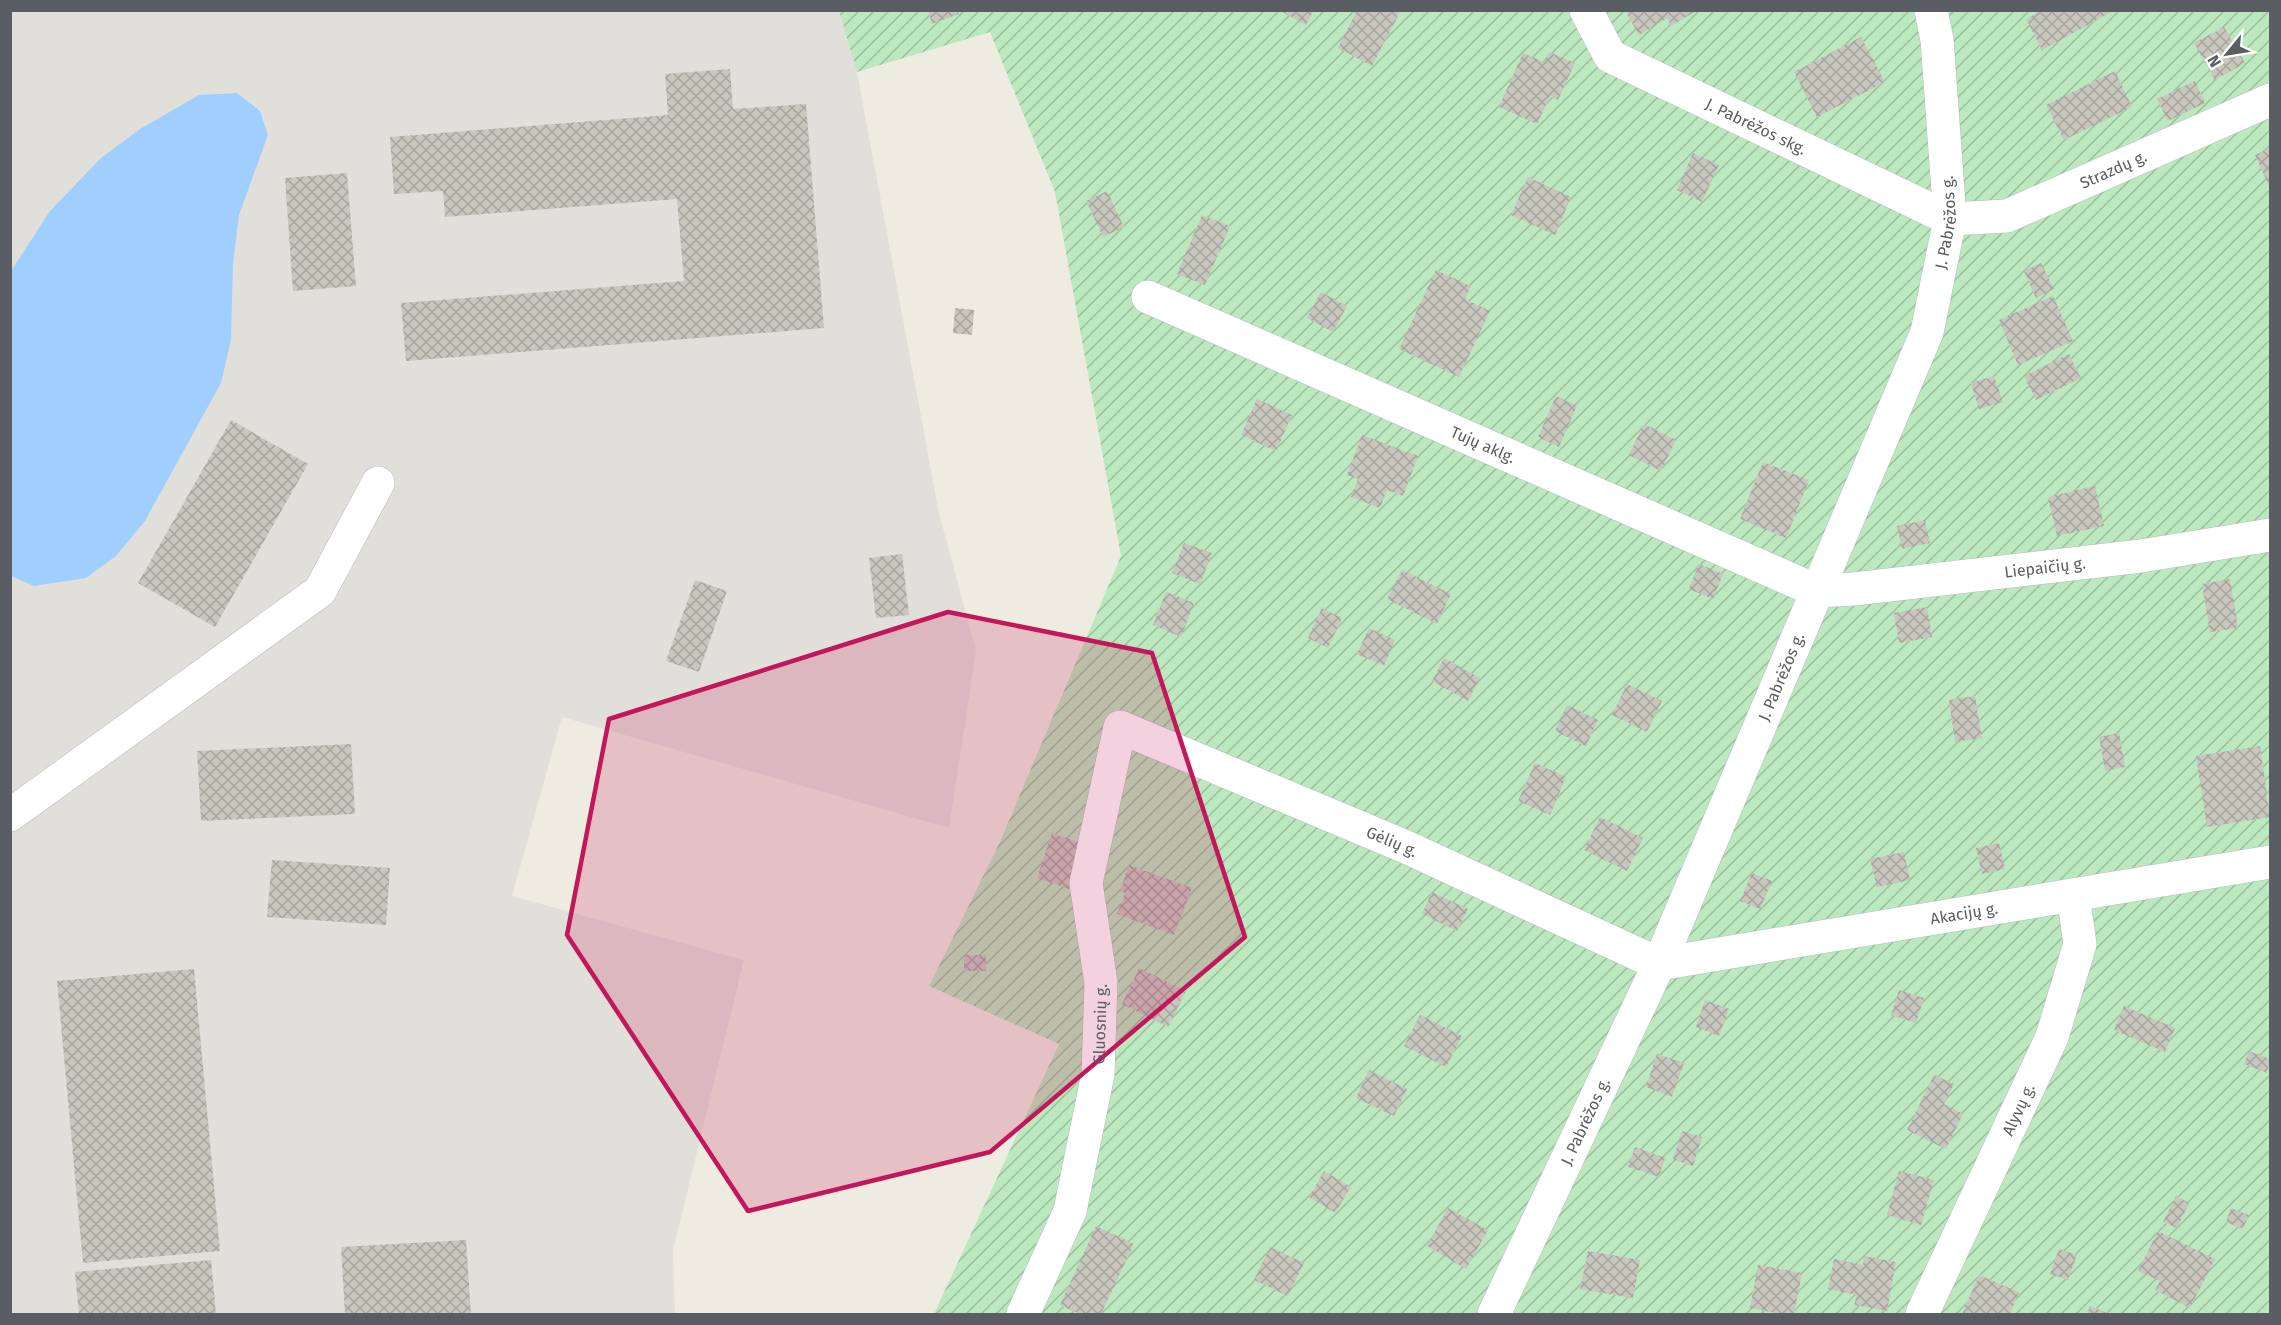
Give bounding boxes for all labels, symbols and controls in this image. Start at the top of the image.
north arrow [2197,24,2257,84]
text: N [2204,52,2225,71]
street label: J. Pabrėžos skg. [1703,94,1810,158]
street label: Strazdų g. [2077,146,2150,192]
street label: J. Pabrėžos g. [1931,175,1960,271]
street label: Tujų aklg. [1448,422,1519,467]
street label: Liepaičių g. [2003,553,2087,581]
street label: J. Pabrėžos g. [1754,630,1808,724]
street label: Gėlių g. [1364,822,1421,861]
street label: Akacijų g. [1929,898,1999,928]
street label: Gluosnių g. [1089,983,1110,1065]
street label: J. Pabrėžos g. [1556,1075,1614,1168]
street label: Alyvų g. [1998,1080,2038,1138]

